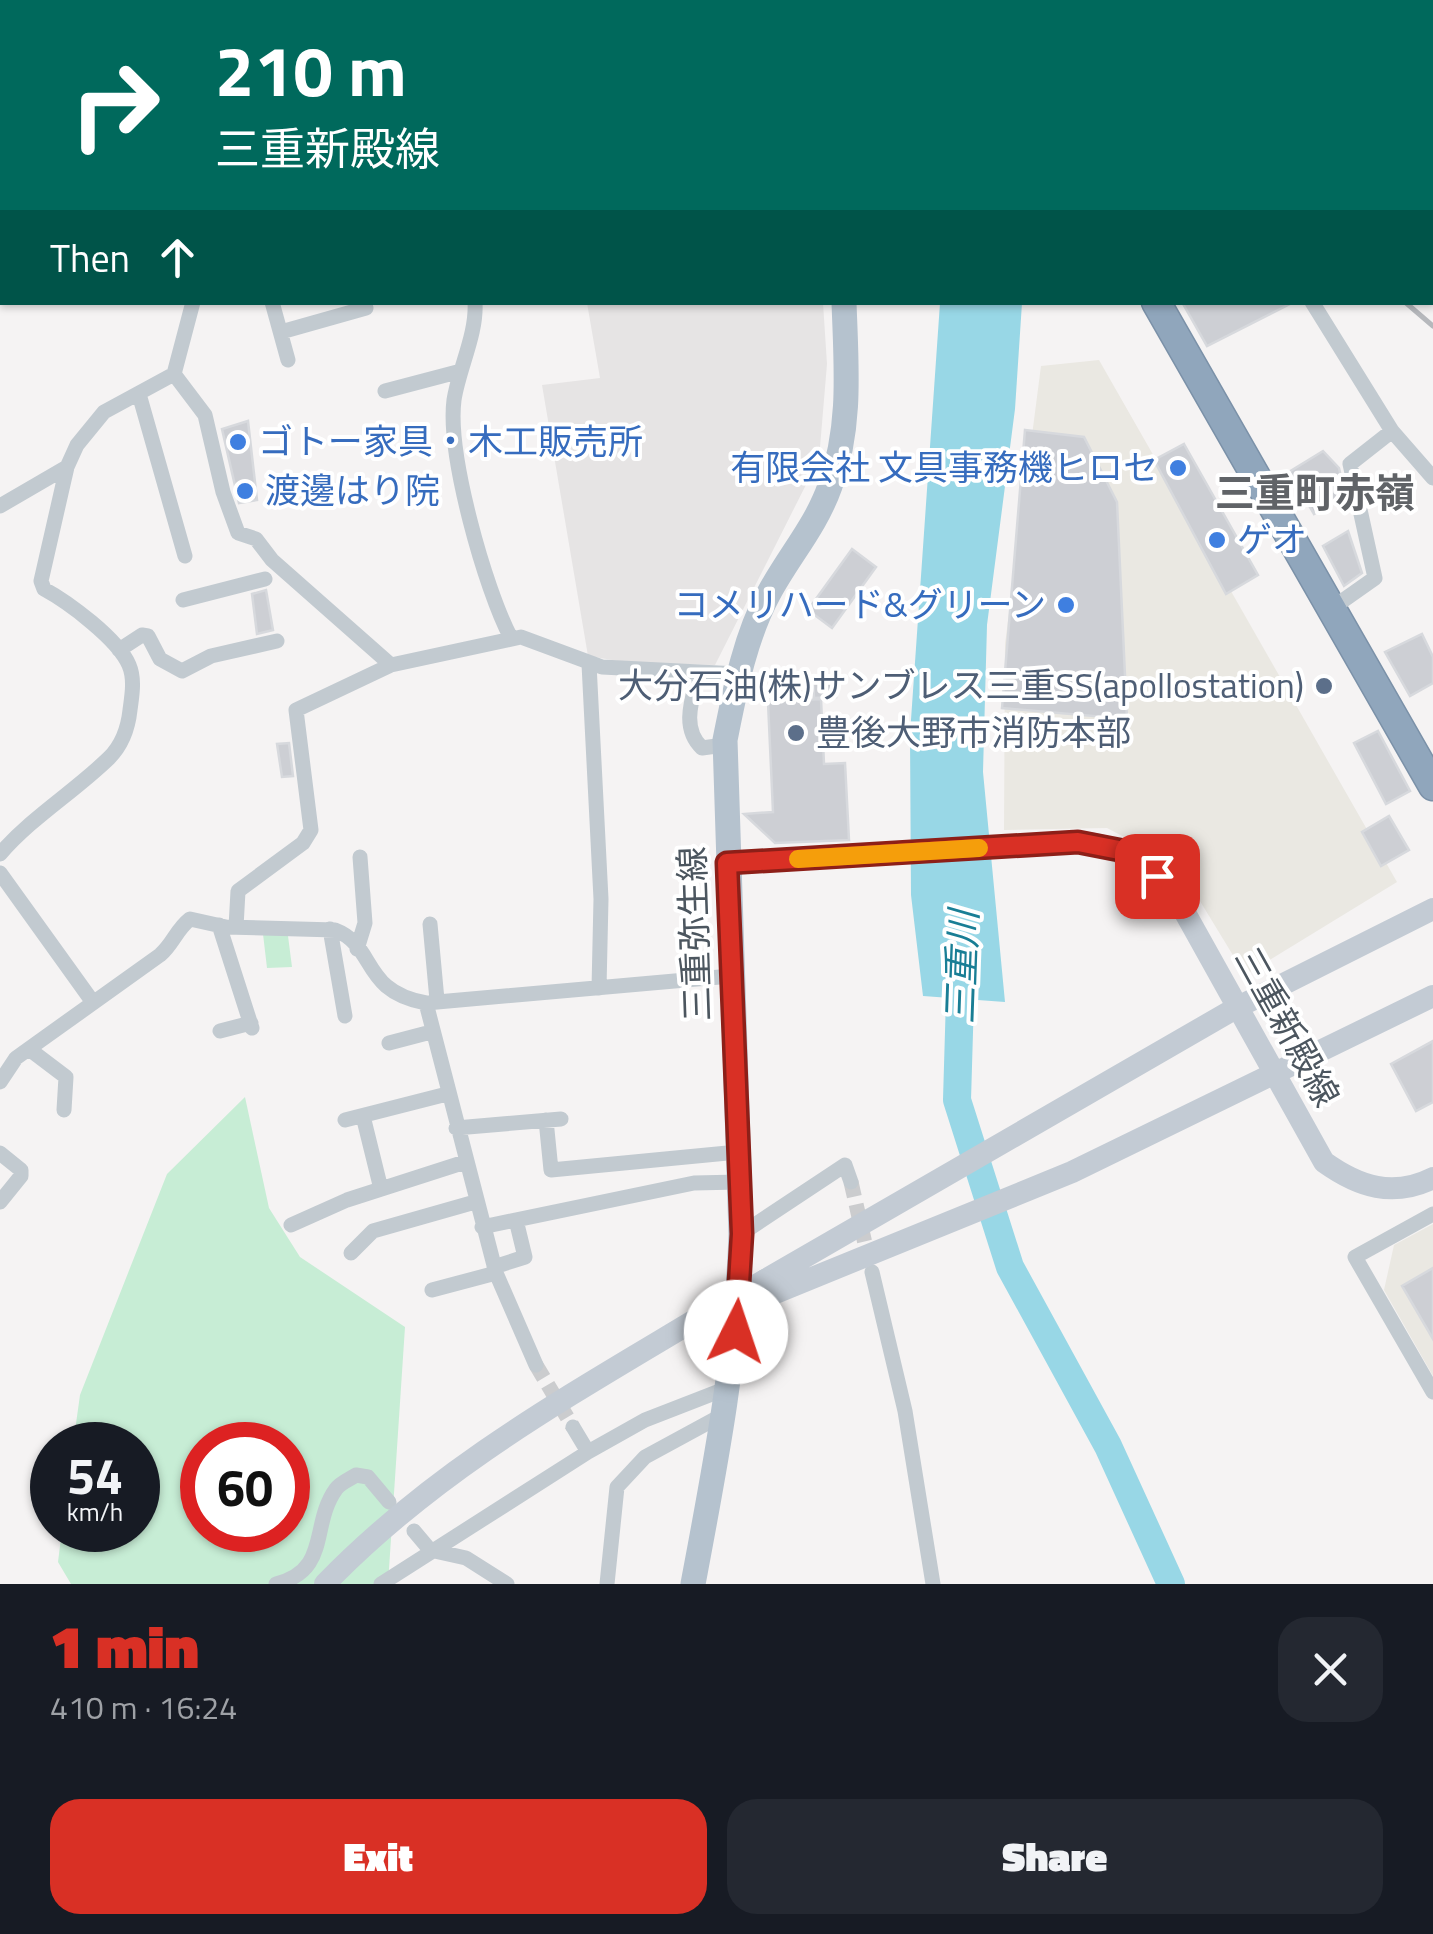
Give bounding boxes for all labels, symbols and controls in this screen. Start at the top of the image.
text: 210 m [215,17,407,123]
icon: right [50,40,180,170]
text: 三重新殿線 [215,114,440,182]
text: Then [50,229,130,287]
icon: ahead [150,230,205,285]
place label: ゴトー家具・木工販売所 [258,414,643,468]
marker: ゴトー家具・木工販売所 [227,431,249,453]
place label: 有限会社 文具事務機ヒロセ [730,440,1158,494]
marker: 有限会社 文具事務機ヒロセ [1167,457,1189,479]
district label: 三重町赤嶺 [1215,462,1415,523]
place label: 渡邊はり院 [265,463,440,517]
marker: 渡邊はり院 [234,480,256,502]
place label: ゲオ [1237,512,1307,566]
marker: ゲオ [1206,529,1228,551]
place label: コメリハード&グリーン [674,577,1046,631]
marker: コメリハード&グリーン [1055,594,1077,616]
place label: 大分石油(株)サンブレス三重SS(apollostation) [618,658,1304,712]
marker: 大分石油(株)サンブレス三重SS(apollostation) [1313,675,1335,697]
place label: 豊後大野市消防本部 [816,705,1131,759]
marker: 豊後大野市消防本部 [785,722,807,744]
pin [1115,834,1200,919]
street label: 三重弥生線 [664,846,724,1022]
icon: arrive [1130,849,1185,904]
water label: 三重川 [930,905,992,1025]
street label: 三重新殿線 [1222,937,1354,1116]
position arrow [684,1280,788,1384]
speed limit sign: 60 [180,1422,310,1552]
text: 54 [67,1437,123,1513]
text: km/h [67,1493,123,1531]
text: 1 min [50,1600,199,1691]
button: close [1278,1617,1383,1722]
text: 410 m · 16:24 [50,1683,237,1731]
button: Exit [50,1799,707,1914]
button: Share [727,1799,1383,1914]

